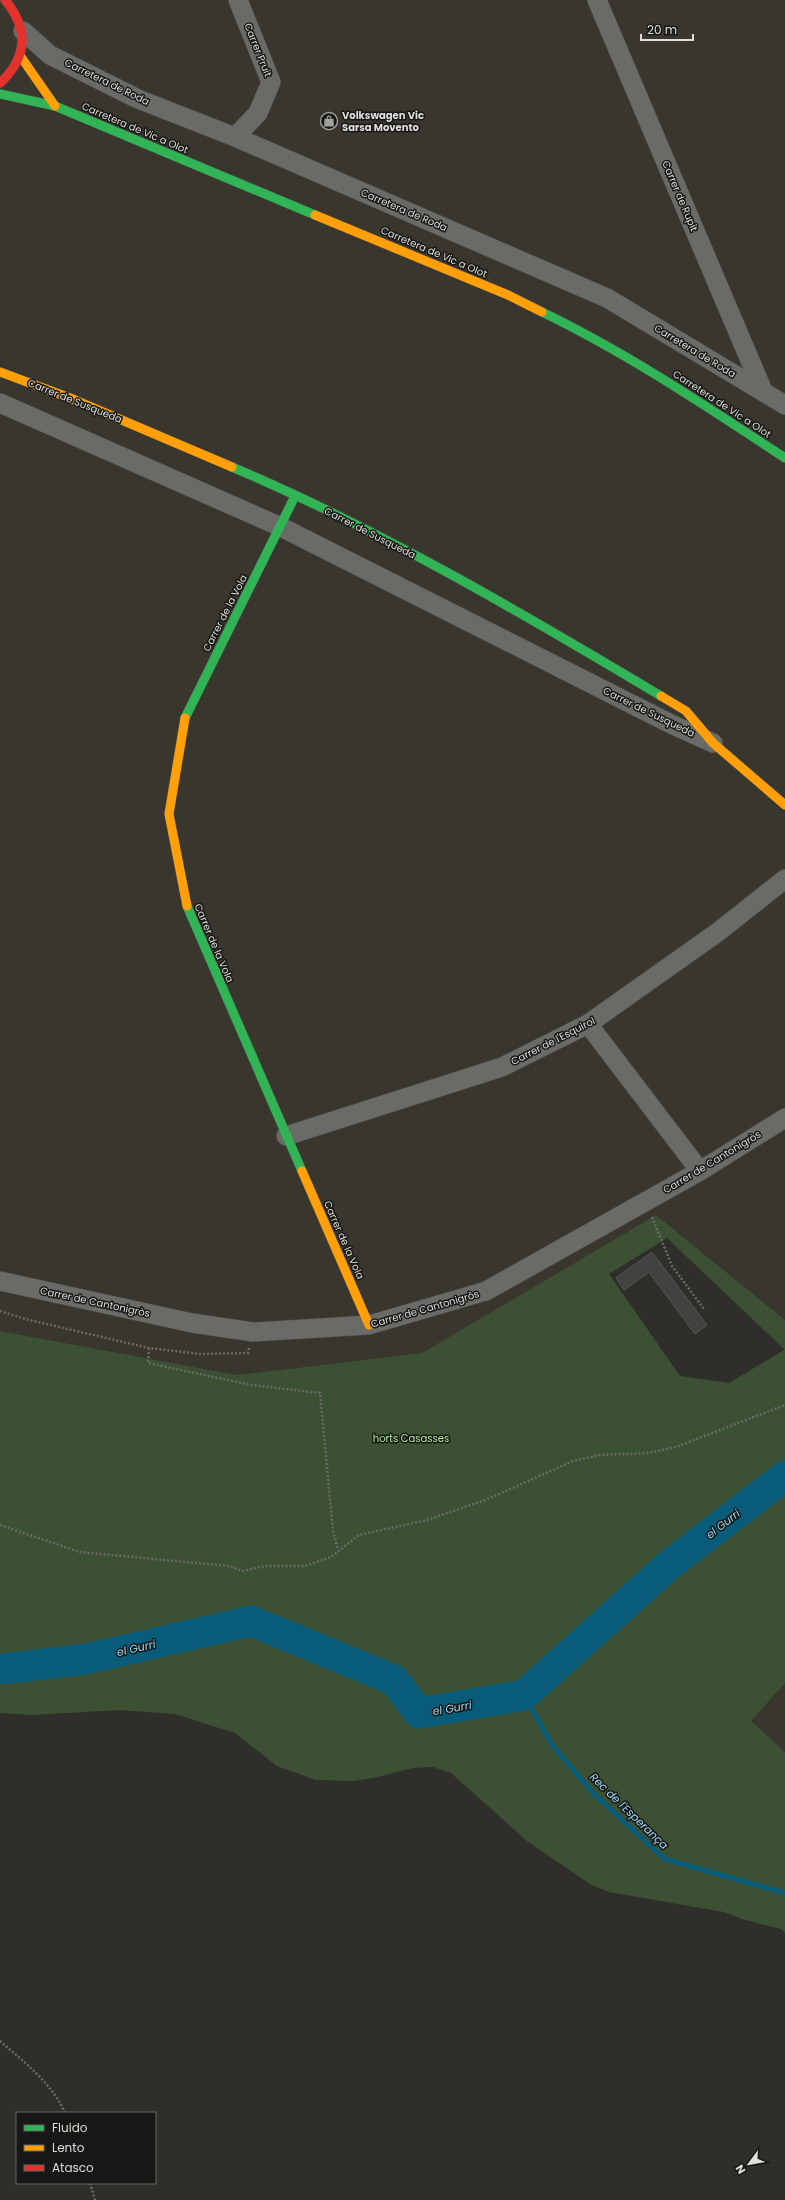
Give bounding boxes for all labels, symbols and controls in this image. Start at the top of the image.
scale bar [641,16,693,42]
street label: Carrer Pruit [240,21,276,79]
text: 20 m [647,21,677,38]
street label: Carretera de Roda [62,55,152,109]
street label: Carretera de Vic a Olot [79,99,191,157]
place label: Volkswagen Vic Sarsa Movento [342,108,424,135]
shop icon: Volkswagen Vic Sarsa Movento [319,111,339,131]
street label: Carrer de Rupit [658,158,702,234]
street label: Carretera de Roda [358,185,450,235]
street label: Carretera de Vic a Olot [378,223,490,281]
street label: Carretera de Roda [651,321,739,381]
street label: Carretera de Vic a Olot [670,367,774,442]
street label: Carrer de Susqueda [26,375,124,427]
street label: Carrer de Susqueda [322,503,418,563]
street label: Carrer de la Vola [199,572,251,654]
street label: Carrer de Susqueda [601,683,697,741]
street label: Carrer de la Vola [191,901,237,985]
street label: Carrer de l'Esquirol [508,1013,598,1069]
street label: Carrer de Cantonigròs [660,1127,764,1197]
street label: Carrer de la Vola [320,1198,368,1282]
street label: Carrer de Cantonigròs [39,1283,151,1321]
street label: Carrer de Cantonigròs [369,1286,481,1332]
park label: horts Casasses [373,1431,449,1446]
water label: el Gurri [703,1505,744,1542]
water label: el Gurri [115,1636,157,1660]
water label: el Gurri [431,1697,473,1719]
water label: Rec de l'Esperança [586,1769,672,1853]
legend [16,2112,156,2184]
text: Fluido [52,2119,88,2136]
text: Lento [52,2139,85,2156]
north arrow [729,2144,769,2184]
text: Atasco [52,2159,94,2176]
text: N [732,2162,749,2177]

